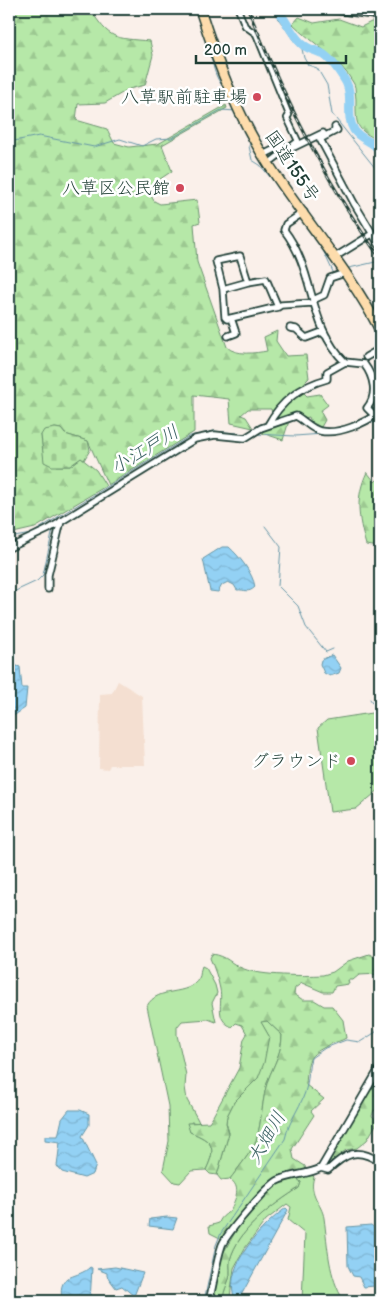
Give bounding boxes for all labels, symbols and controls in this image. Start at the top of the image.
scale bar [196,32,346,64]
text: 200 m [204,41,247,60]
place label: 八草駅前駐車場 [121,87,247,108]
marker: 八草駅前駐車場 [251,91,263,103]
street label: 国道155号 [260,126,324,206]
place label: 八草区公民館 [62,178,170,199]
marker: 八草区公民館 [174,182,186,194]
water label: 小江戸川 [106,421,184,479]
place label: グラウンド [251,751,341,772]
marker: グラウンド [345,755,357,767]
water label: 大畑川 [243,1108,291,1168]

